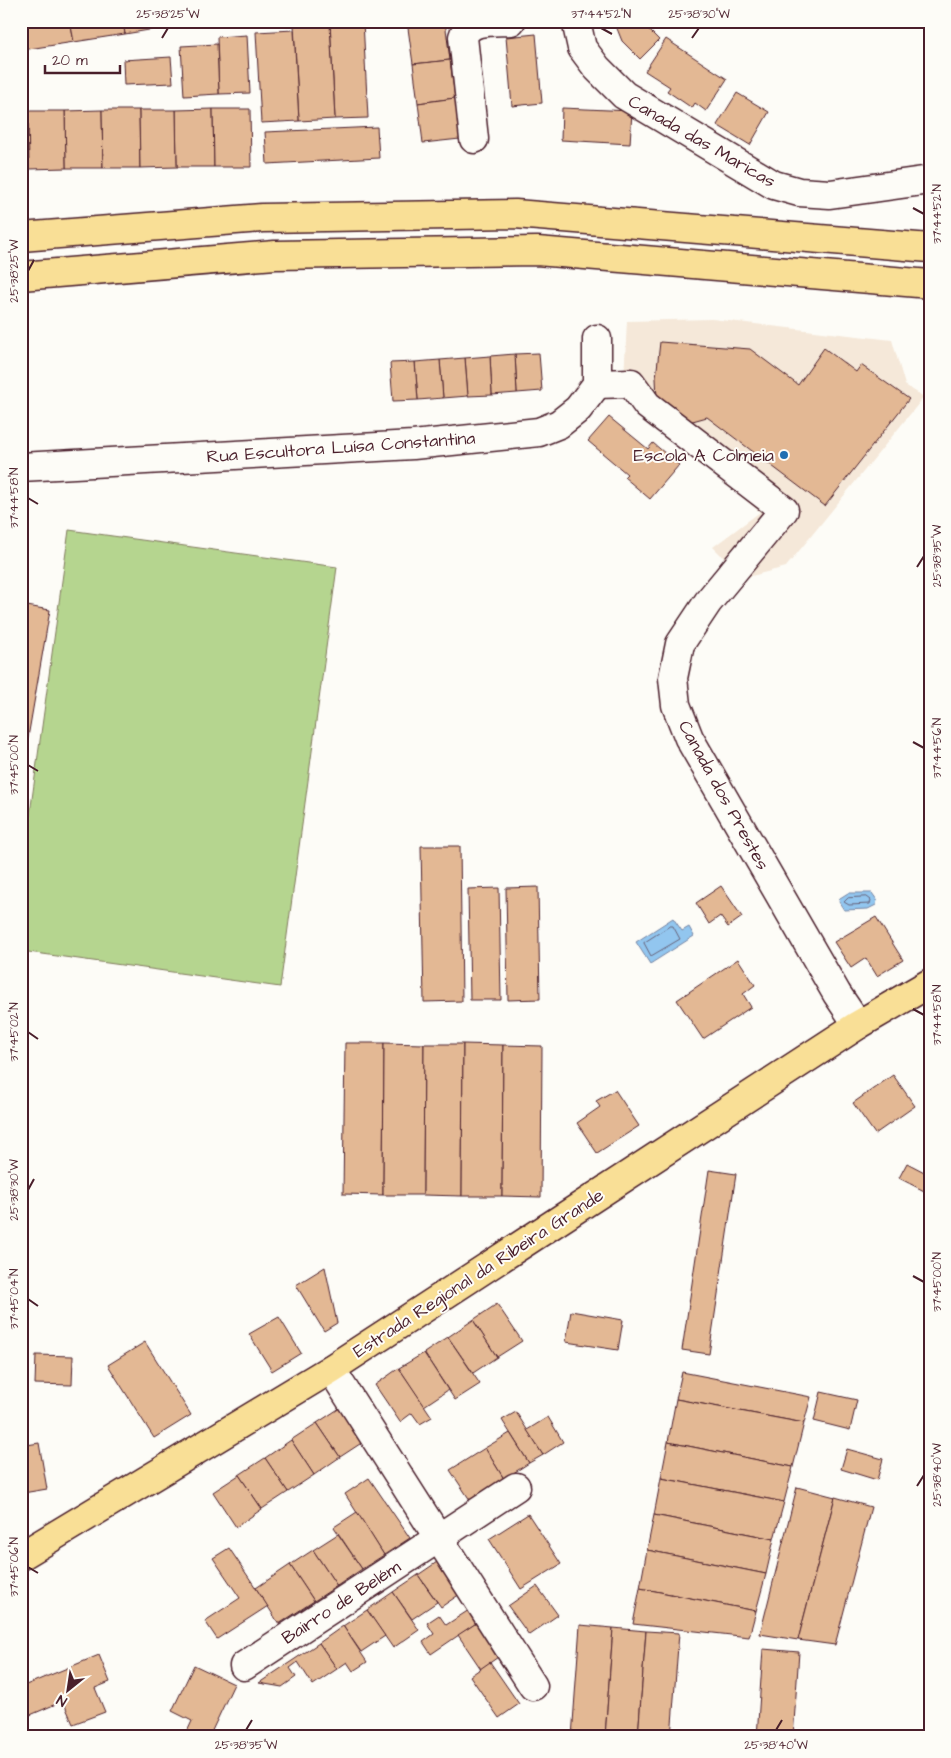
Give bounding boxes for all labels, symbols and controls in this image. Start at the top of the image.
text: 25°38'25"W [136,6,200,23]
text: 37°44'52"N [571,6,632,23]
text: 25°38'30"W [668,6,731,23]
scale bar [45,42,120,74]
text: 20 m [52,50,88,71]
street label: Canada das Maricas [623,89,780,194]
text: 37°44'52"N [929,183,946,244]
text: 25°38'25"W [6,239,23,303]
street label: Rua Escultora Luísa Constantina [206,426,476,469]
place label: Escola A Colmeia [634,443,774,468]
marker: Escola A Colmeia [778,449,790,461]
text: 37°44'58"N [6,467,23,529]
text: 25°38'35"W [929,524,946,587]
street label: Canada dos Prestes [672,716,775,875]
text: 37°44'56"N [929,717,946,778]
text: 37°45'00"N [6,734,23,795]
text: 37°44'58"N [929,984,946,1046]
text: 37°45'02"N [6,1002,23,1062]
text: 25°38'30"W [6,1158,23,1221]
street label: Estrada Regional da Ribeira Grande [348,1183,609,1365]
text: 37°45'00"N [929,1251,946,1312]
text: 37°45'04"N [6,1268,23,1329]
text: 25°38'40"W [929,1442,946,1507]
text: 37°45'06"N [6,1536,23,1597]
street label: Bairro de Belém [277,1555,406,1650]
north arrow [42,1666,92,1716]
text: N [53,1689,71,1711]
text: 25°38'35"W [215,1737,278,1754]
text: 25°38'40"W [744,1737,809,1754]

